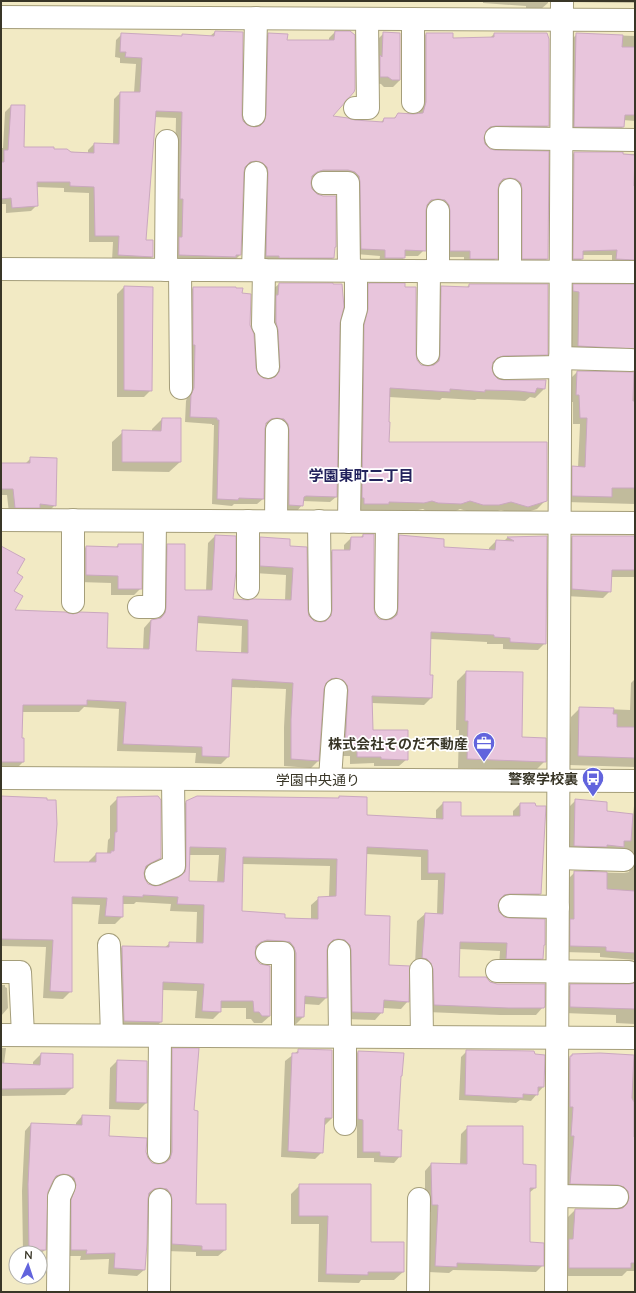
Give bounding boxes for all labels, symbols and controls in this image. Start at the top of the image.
district label: 学園東町二丁目 [308,466,414,484]
office icon: 株式会社そのだ不動産 [471,730,497,763]
place label: 株式会社そのだ不動産 [328,735,468,752]
bus stop icon: 警察学校裏 [580,765,606,798]
place label: 警察学校裏 [508,770,578,787]
street label: 学園中央通り [276,771,360,788]
north arrow [8,1245,48,1285]
text: N [24,1248,33,1261]

